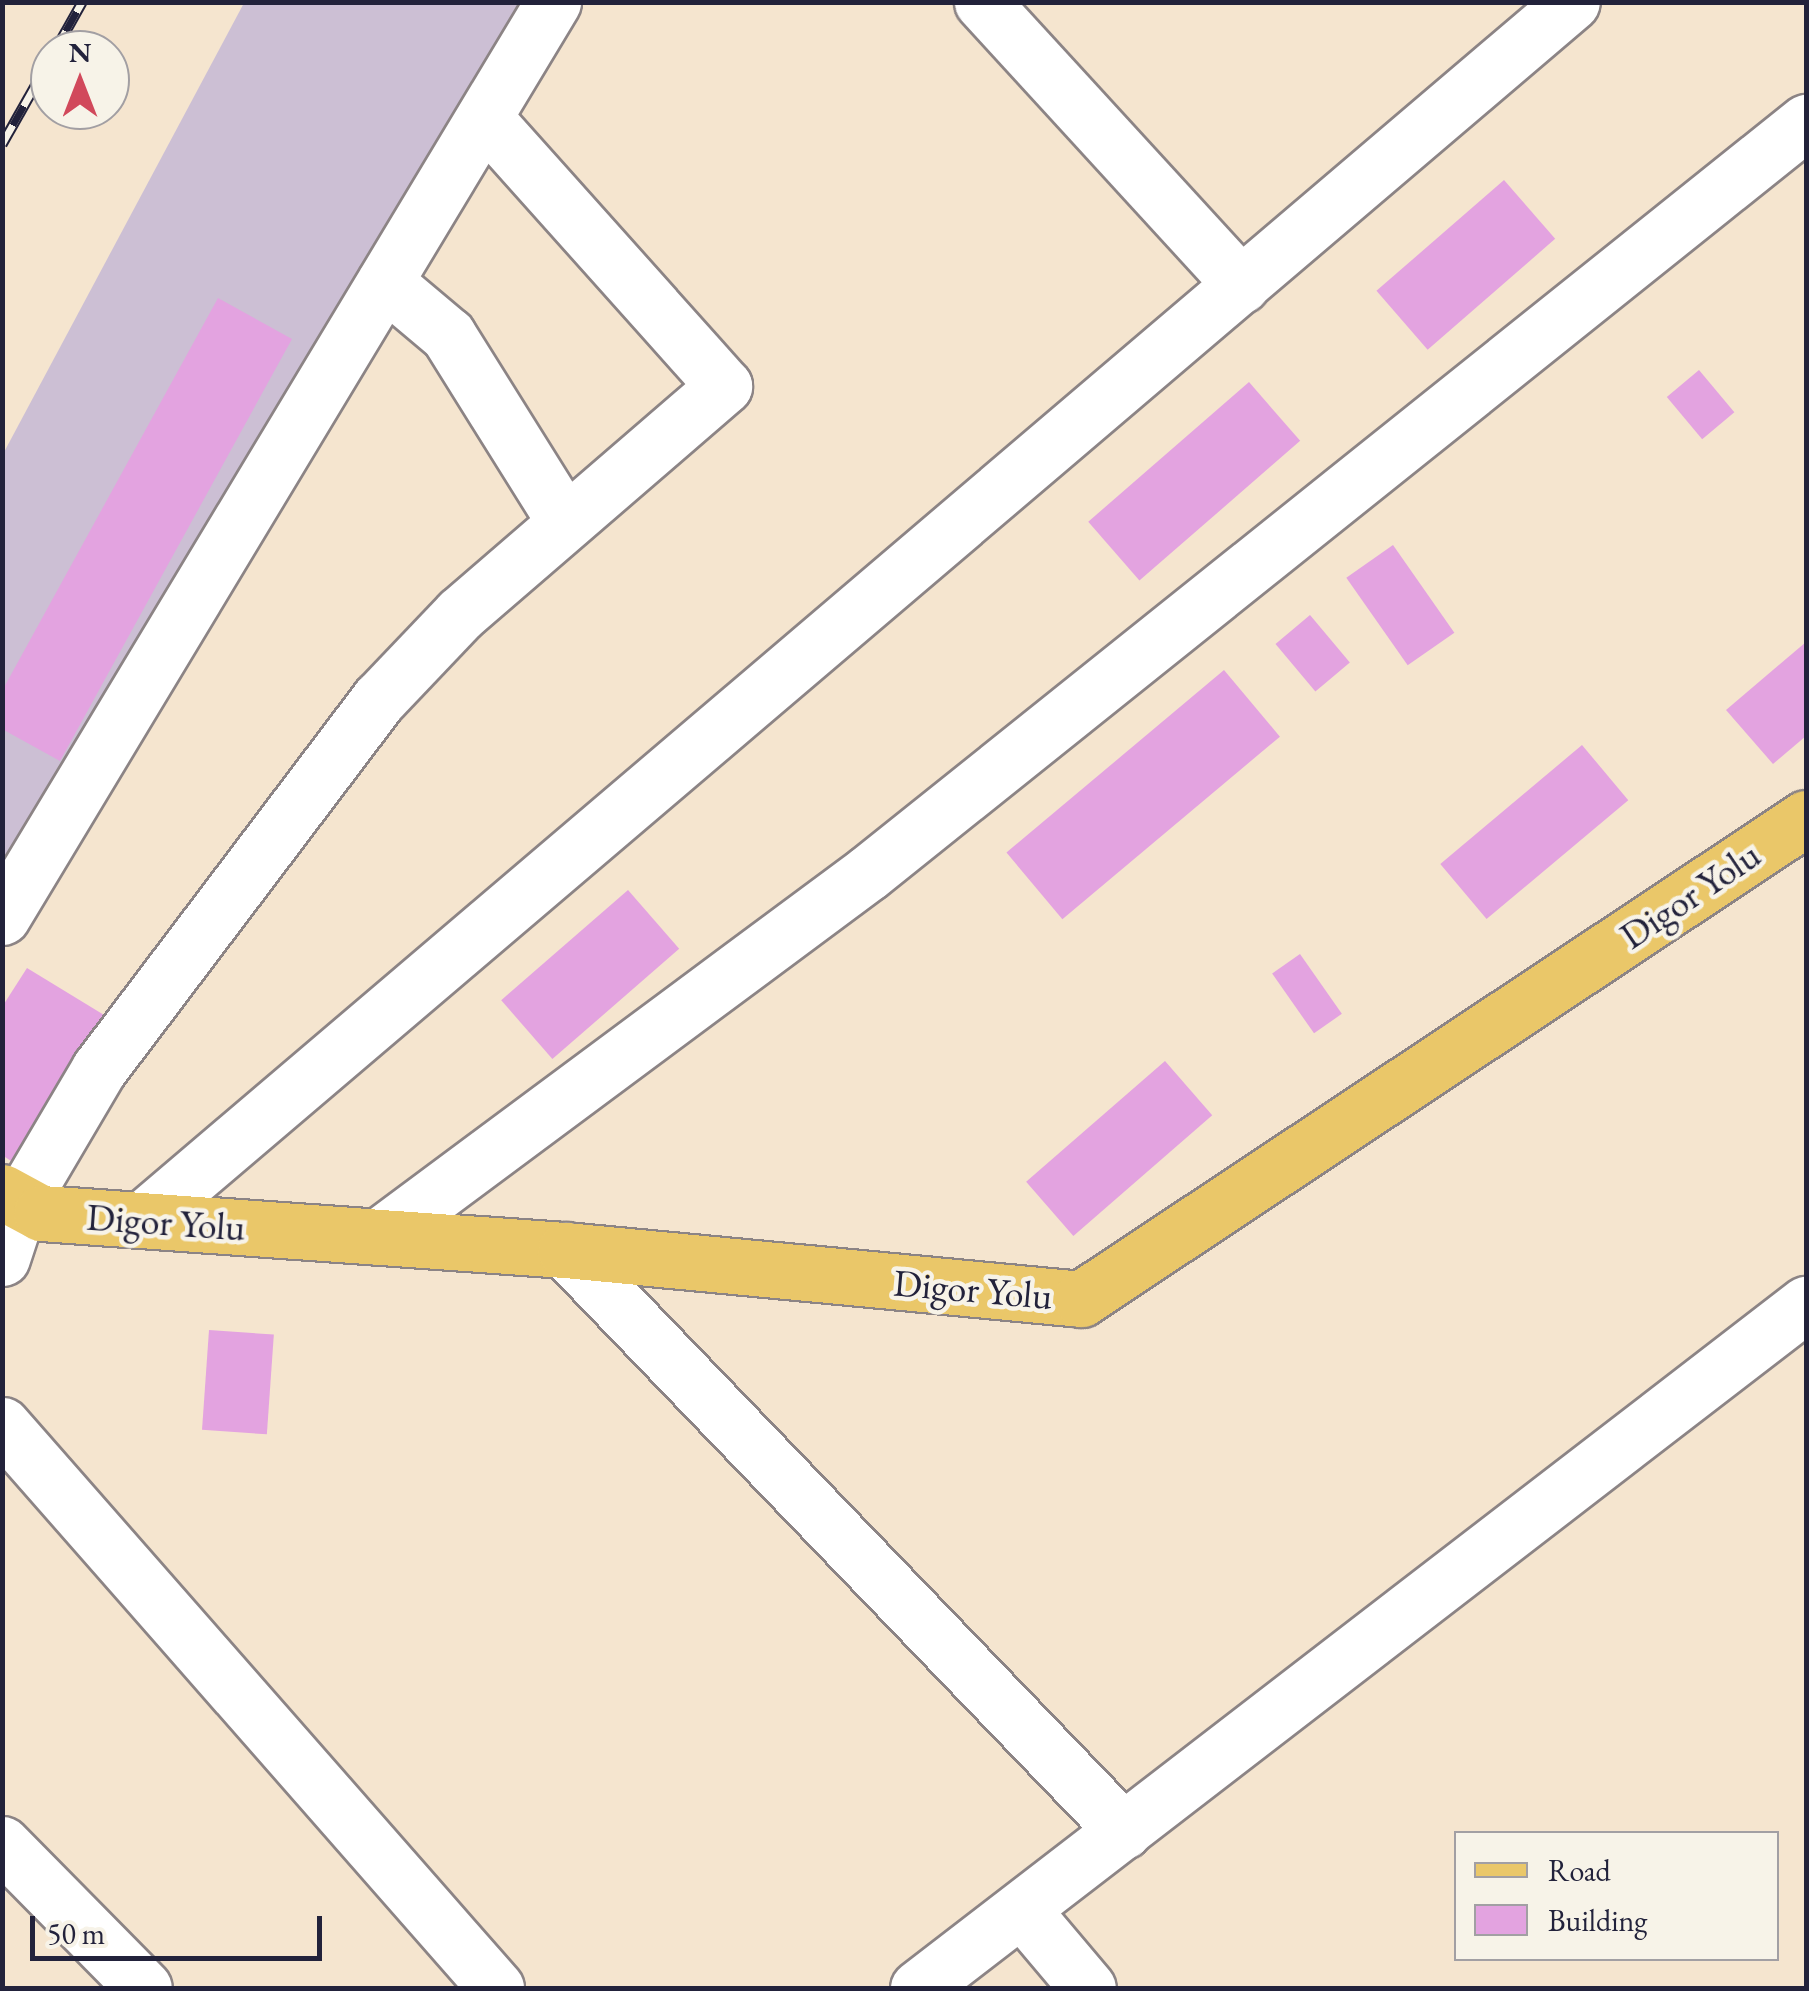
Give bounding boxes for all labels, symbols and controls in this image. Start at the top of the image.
north arrow [30,30,130,130]
text: N [69,34,91,70]
street label: Digor Yolu [1611,832,1769,958]
street label: Digor Yolu [85,1194,247,1250]
street label: Digor Yolu [892,1259,1054,1319]
legend [1454,1831,1779,1961]
text: Road [1548,1851,1611,1890]
scale bar [35,1896,328,1958]
text: Building [1548,1901,1647,1940]
text: 50 m [47,1914,105,1953]

